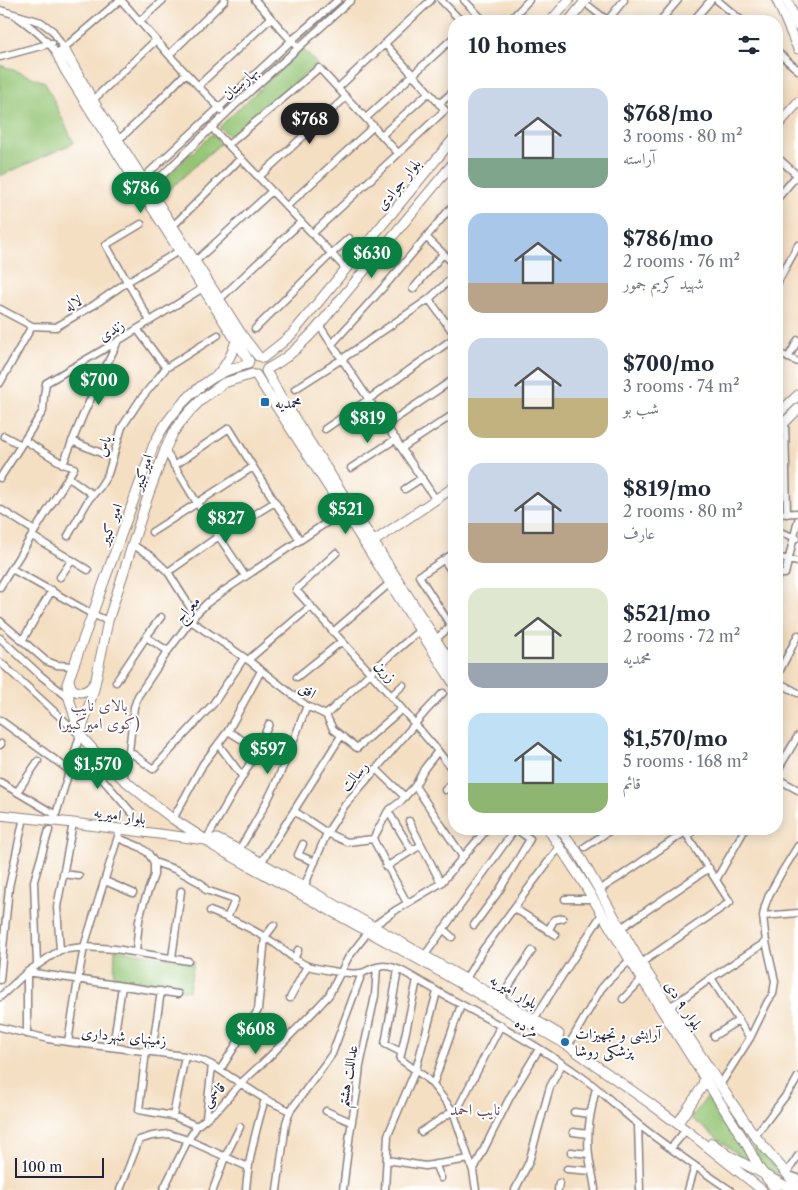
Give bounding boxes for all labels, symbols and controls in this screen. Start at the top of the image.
icon: filters [735,31,763,59]
text: 10 homes [468,33,567,58]
street label: بهارستان [218,62,262,105]
text: $768/mo [623,101,713,126]
pin: $768 [280,102,340,145]
icon: home [508,108,568,168]
text: $768 [292,109,328,129]
text: 3 rooms · 80 m² [623,126,742,146]
text: آراسته [623,148,655,168]
street label: بلوار جوادی [371,154,425,214]
pin: $786 [111,172,171,214]
text: $786 [123,178,159,198]
text: $786/mo [623,226,713,251]
icon: home [508,233,568,293]
pin: $630 [342,236,402,279]
text: $630 [353,243,391,263]
text: 2 rooms · 76 m² [623,251,740,271]
text: شهید کریم جمور [623,273,704,293]
street label: لاله [60,290,86,316]
street label: زندی [94,315,128,345]
text: $700/mo [623,351,714,376]
icon: home [508,358,568,418]
pin: $700 [69,364,129,406]
text: $700 [80,370,118,390]
text: 3 rooms · 74 m² [623,376,739,396]
place label: محمدیه [275,393,302,412]
marker: محمدیه [259,396,271,408]
text: شب بو [623,398,659,418]
pin: $819 [338,402,398,444]
text: $819 [350,408,386,428]
street label: یاس [91,432,116,459]
street label: امیرکبیر [126,451,157,494]
text: $819/mo [623,476,711,501]
icon: home [508,483,568,543]
pin: $521 [316,492,376,535]
text: $521 [329,499,363,519]
street label: امیر کبیر [93,500,127,549]
text: 2 rooms · 80 m² [623,501,743,521]
pin: $827 [196,502,256,544]
text: $827 [208,508,244,528]
text: عارف [623,523,655,543]
street label: معراج [170,592,207,629]
text: $521/mo [623,601,710,626]
icon: home [508,608,568,668]
text: 2 rooms · 72 m² [623,626,740,646]
text: محمدیه [623,648,651,668]
street label: زرین [371,656,401,686]
street label: افق [296,677,320,703]
district label: بالای نایب (کوی امیرکبیر) [58,695,140,734]
text: $1,570/mo [623,726,728,751]
pin: $597 [238,732,298,775]
icon: home [508,733,568,793]
text: $597 [250,739,286,759]
pin: $1,570 [57,748,139,790]
text: 5 rooms · 168 m² [623,751,748,771]
text: $1,570 [74,754,122,774]
street label: رسالت [336,757,372,795]
text: قائم [623,773,641,793]
street label: بلوار امیریه [93,802,147,828]
street label: بلوار امیریه [487,969,541,1013]
street label: بلوار ۹ دی [661,976,707,1034]
pin: $608 [226,1012,286,1055]
street label: مژده [511,1013,542,1043]
text: $608 [237,1019,275,1039]
street label: زمینهای شهرداری [80,1022,168,1051]
place label: آرایشی و تجهیزات پزشکی روشا [575,1024,663,1062]
marker: آرایشی و تجهیزات پزشکی روشا [559,1036,571,1048]
street label: عداللت هشتم [332,1043,368,1110]
street label: قاسمی [197,1078,231,1112]
district label: نایب احمد [450,1099,500,1120]
scale bar [15,1155,104,1178]
text: 100 m [22,1158,62,1176]

